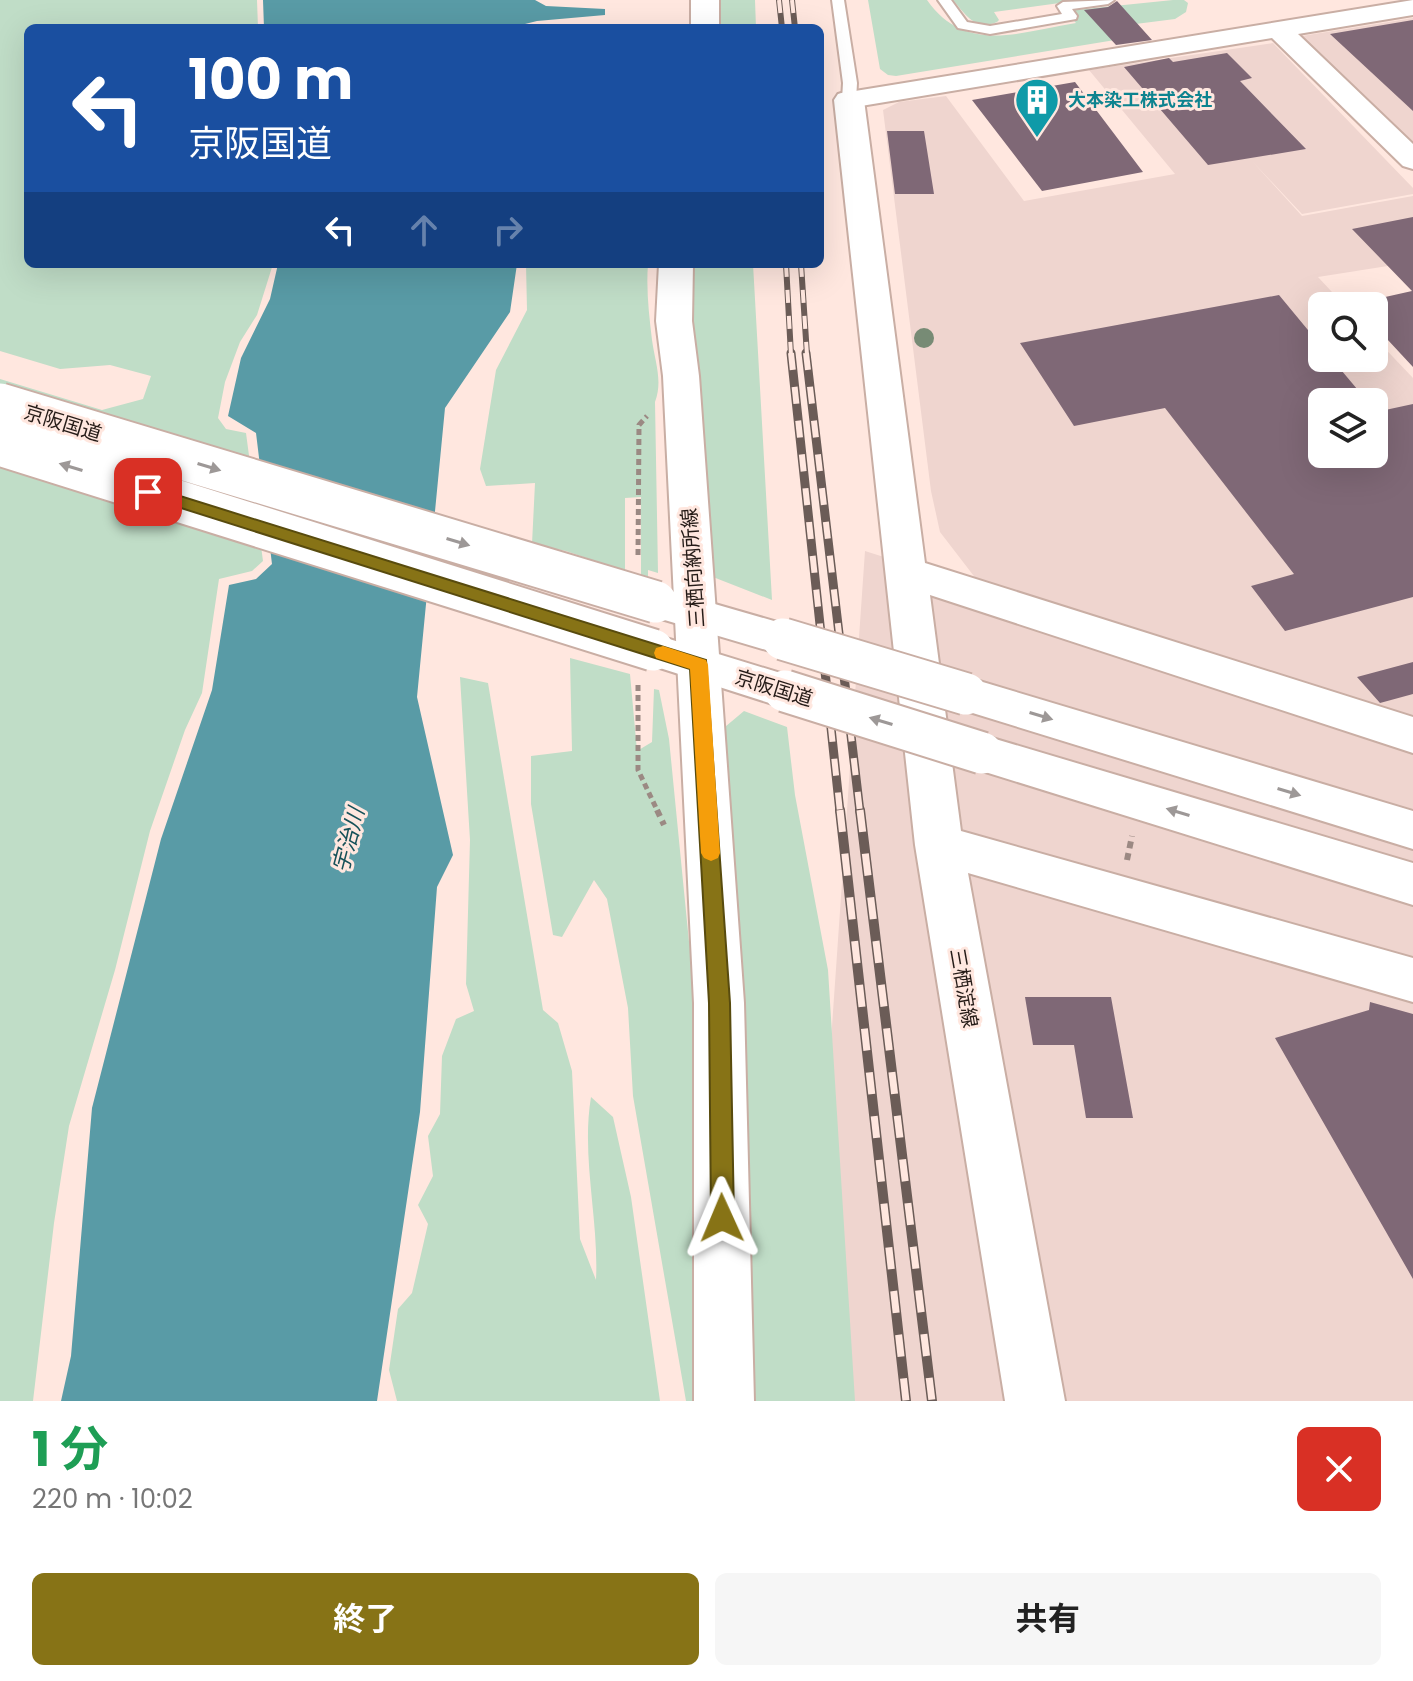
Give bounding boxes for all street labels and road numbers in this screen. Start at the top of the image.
street label: 京阪国道 [21,398,105,448]
street label: 三栖向納所線 [675,507,711,629]
street label: 京阪国道 [732,663,816,713]
street label: 三栖淀線 [943,946,985,1030]

